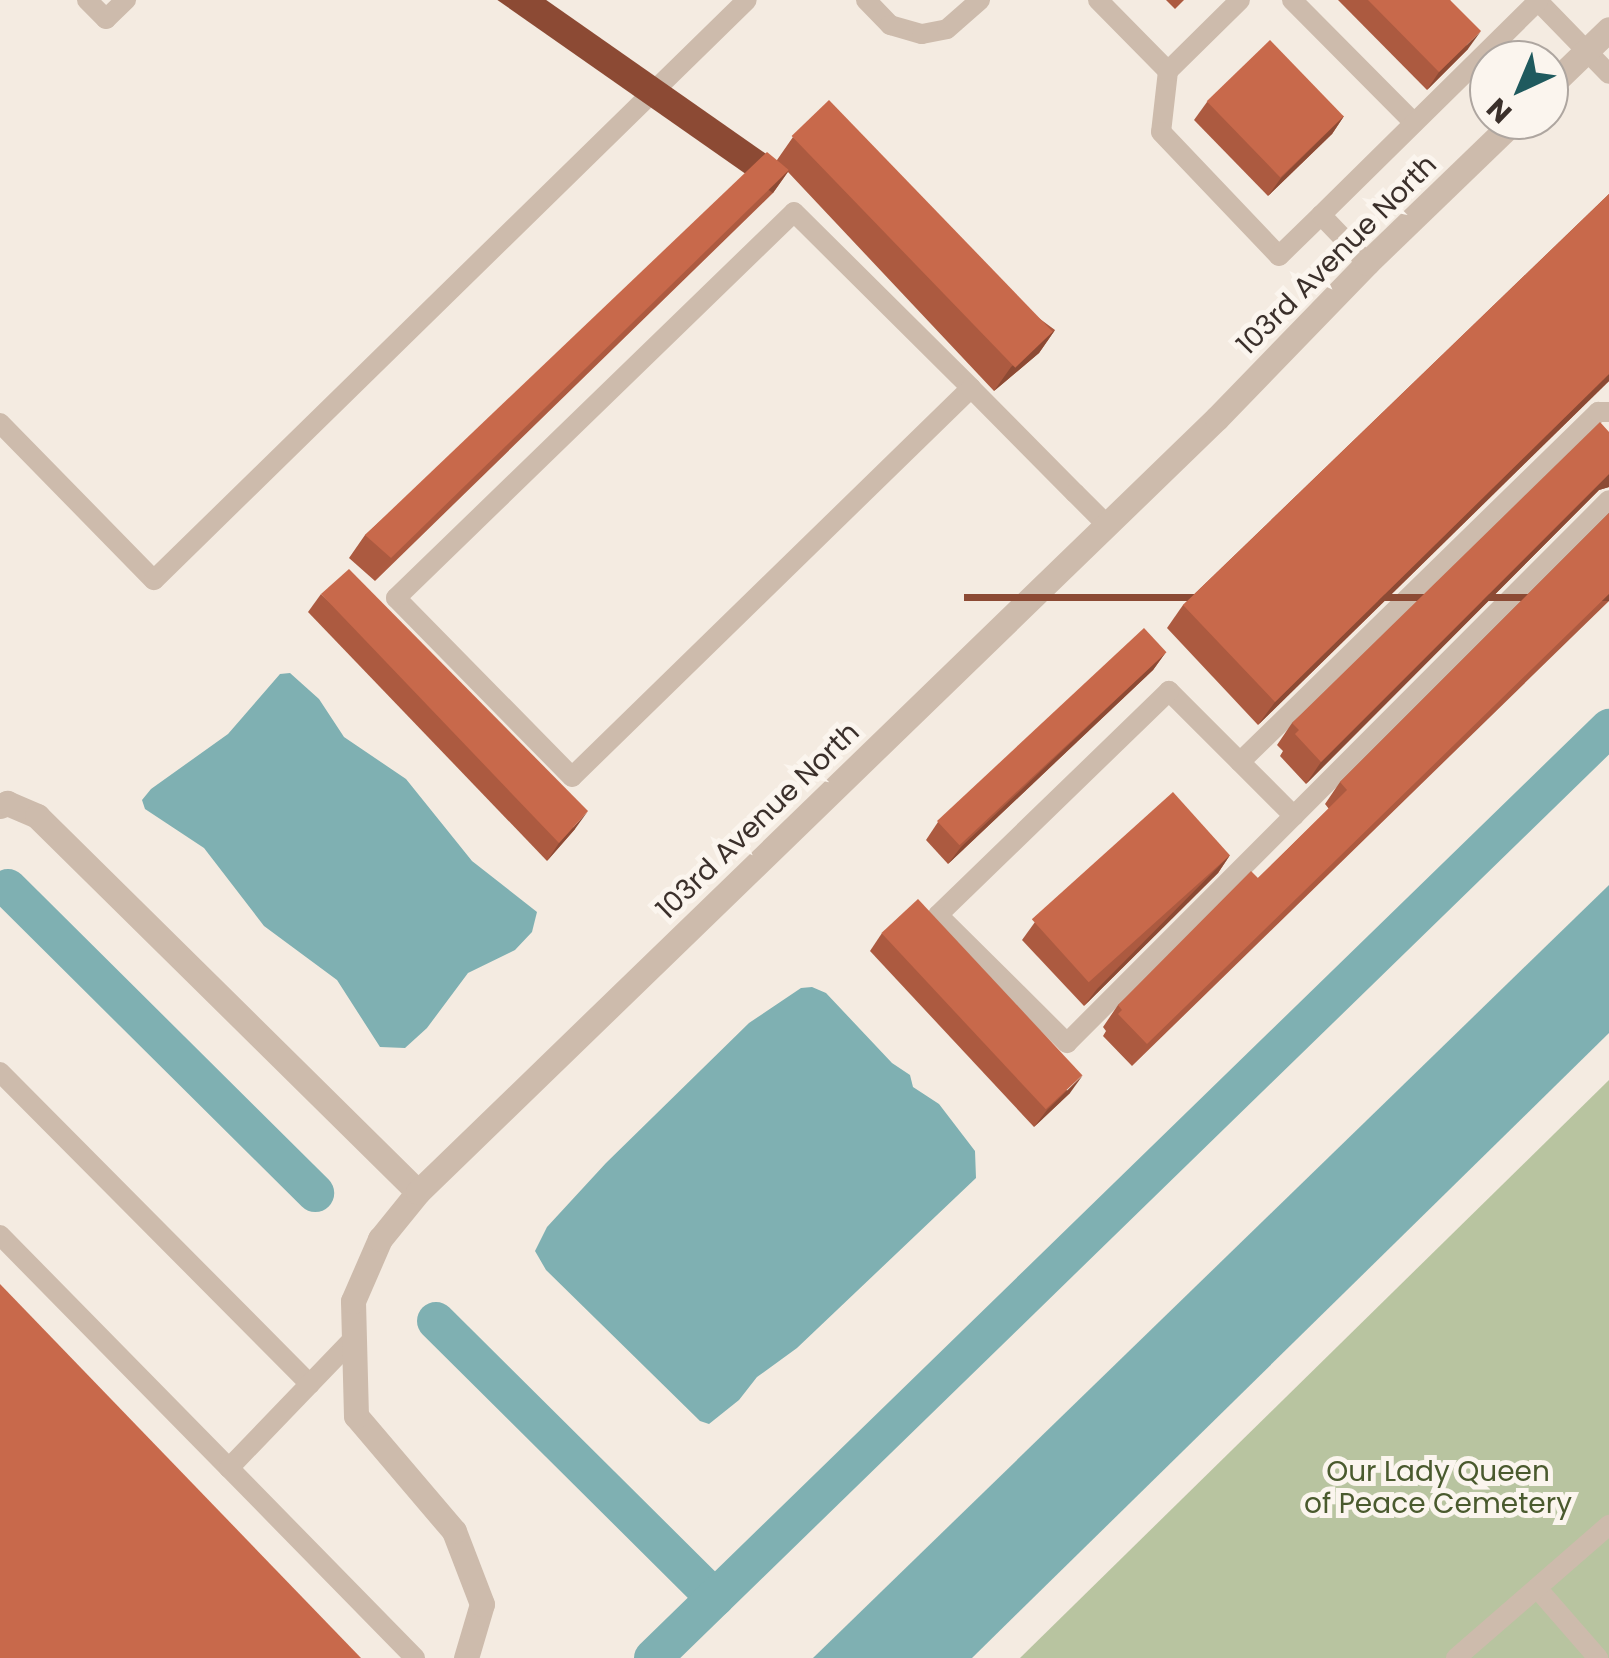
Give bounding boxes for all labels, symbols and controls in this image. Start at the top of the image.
north arrow [1469,40,1569,140]
text: N [1478,89,1520,132]
street label: 103rd Avenue North [1230,148,1444,362]
street label: 103rd Avenue North [650,716,866,926]
park label: Our Lady Queen of Peace Cemetery [1304,1455,1572,1521]

